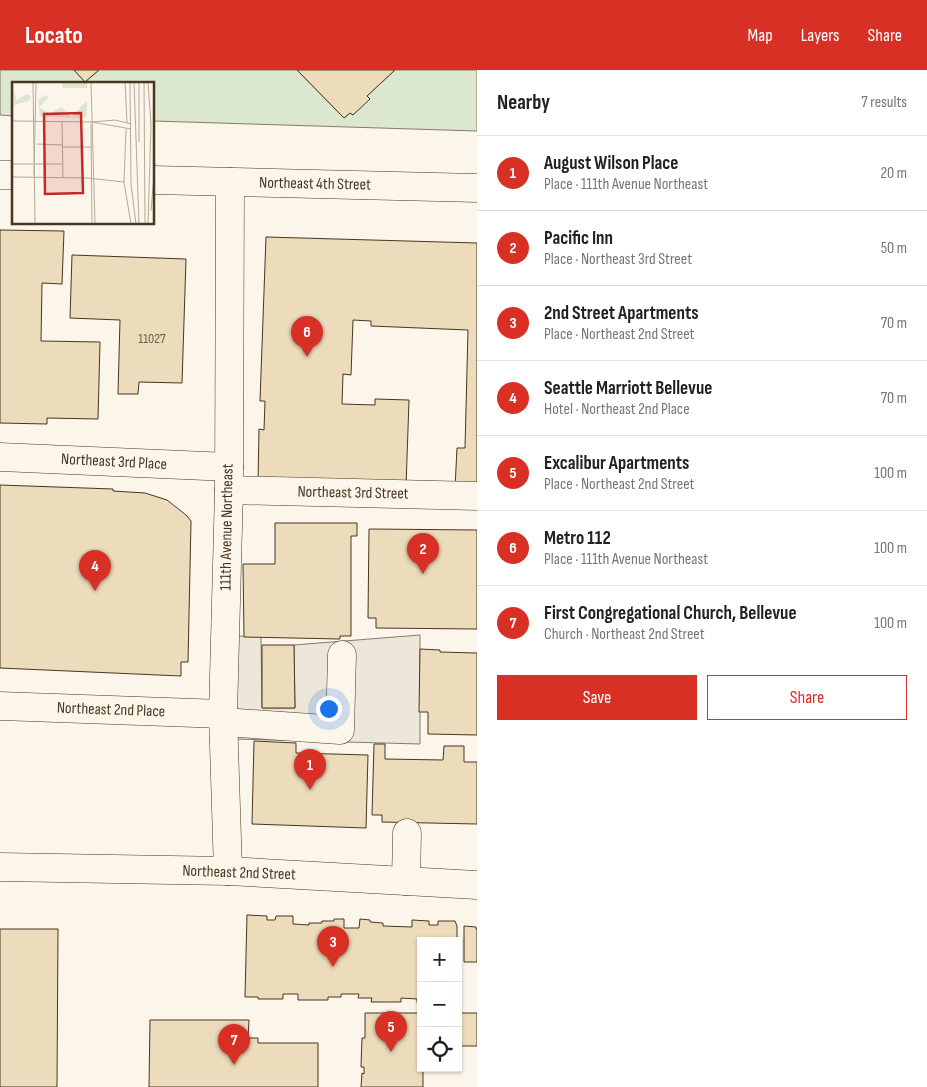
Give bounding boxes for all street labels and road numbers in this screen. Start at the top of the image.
street label: Northeast 4th Street [259,174,371,194]
street label: Northeast 3rd Place [61,450,167,474]
street label: 111th Avenue Northeast [216,463,238,591]
street label: Northeast 3rd Street [297,483,409,503]
street label: Northeast 2nd Place [57,699,165,721]
street label: Northeast 2nd Street [182,862,296,884]

